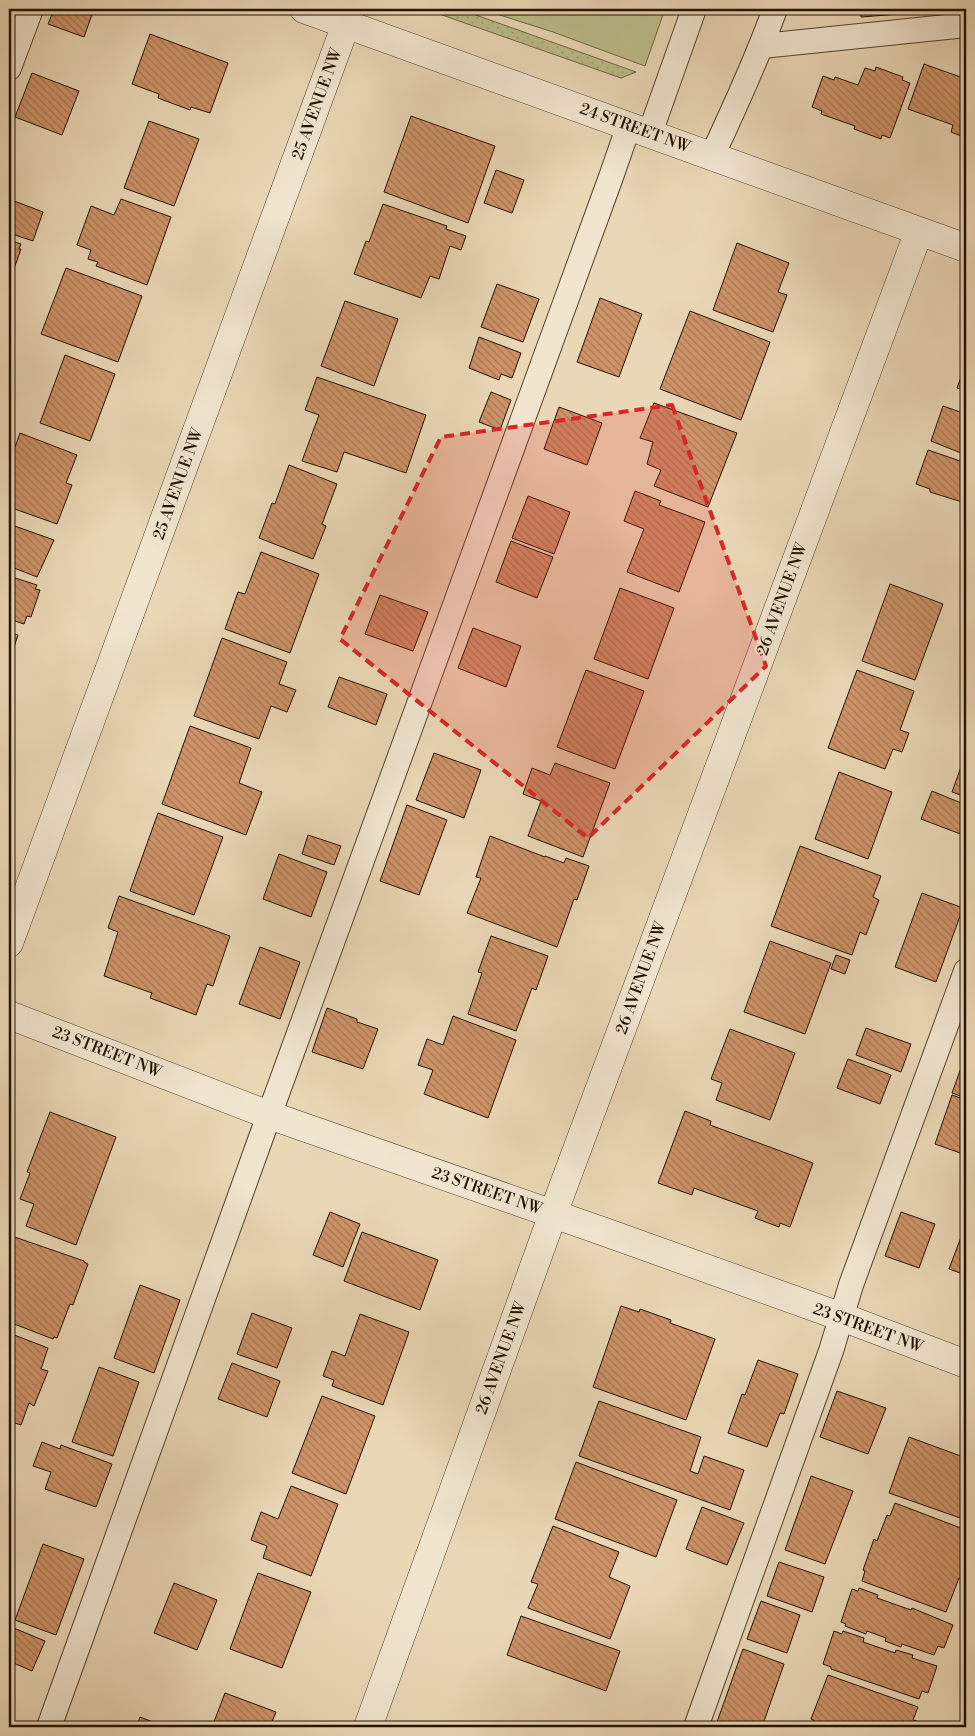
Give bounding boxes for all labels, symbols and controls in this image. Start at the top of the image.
street label: 25 AVENUE NW [288,45,347,163]
street label: 24 STREET NW [577,99,694,157]
street label: 25 AVENUE NW [149,425,208,543]
street label: 26 AVENUE NW [752,540,812,658]
street label: 26 AVENUE NW [611,919,671,1037]
street label: 23 STREET NW [50,1022,165,1082]
street label: 23 STREET NW [429,1163,545,1219]
street label: 26 AVENUE NW [471,1299,531,1417]
street label: 23 STREET NW [810,1299,926,1357]

